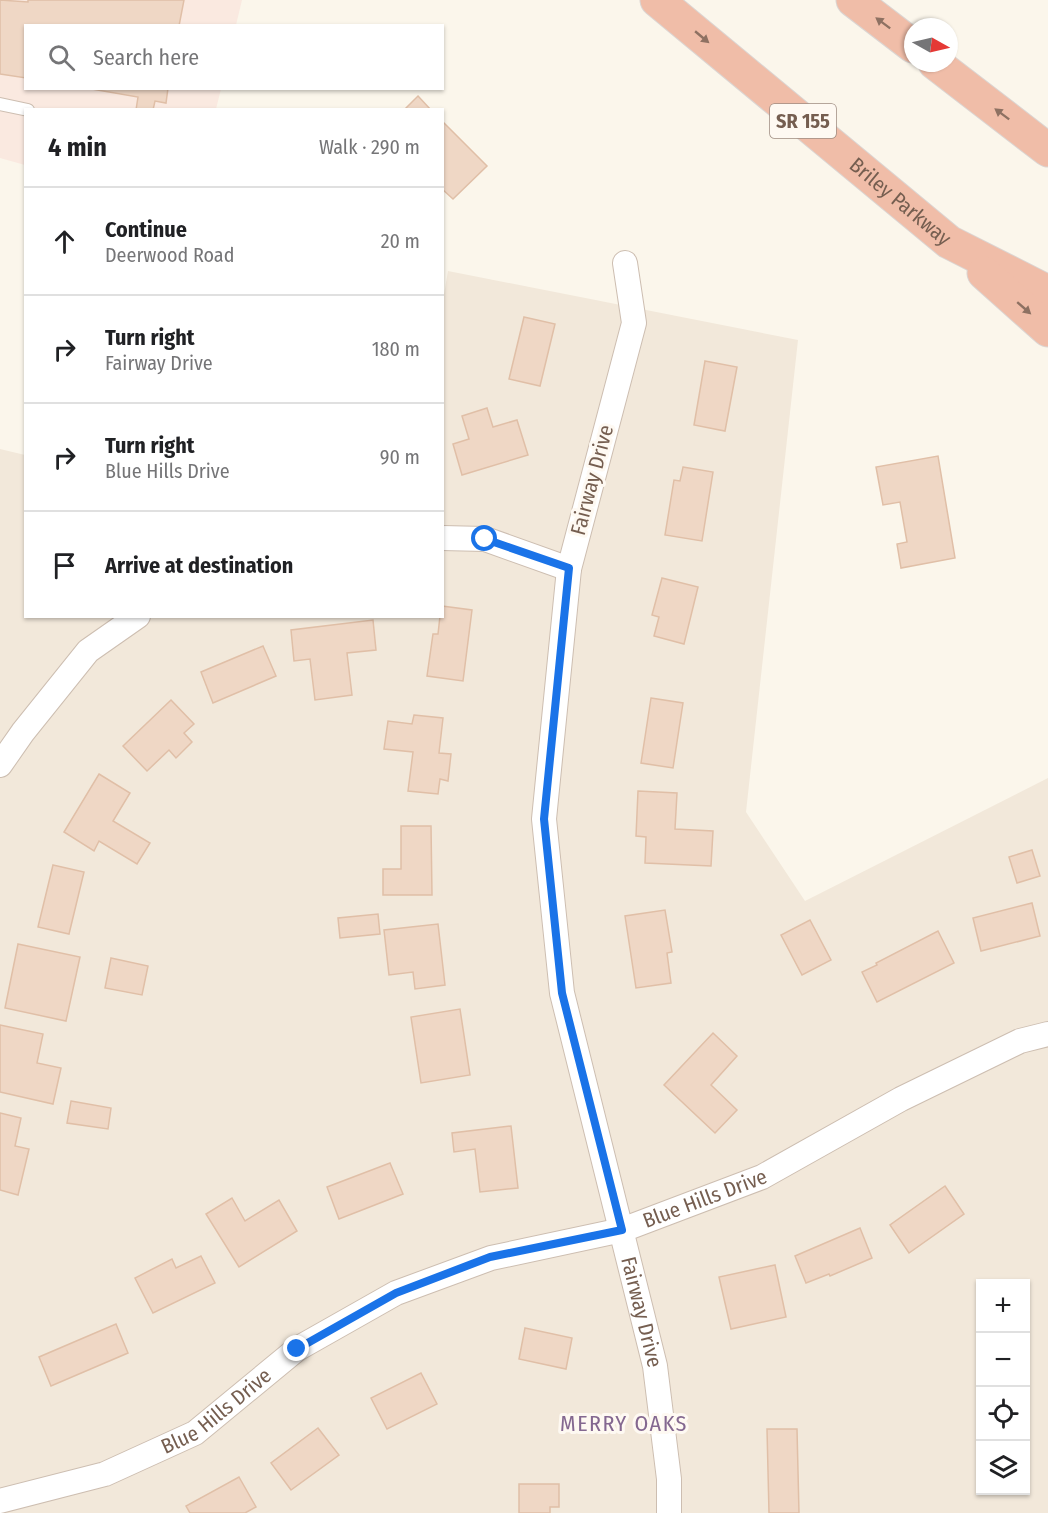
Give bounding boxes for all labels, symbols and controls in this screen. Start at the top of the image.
one-way arrow [875,18,890,30]
north arrow [904,18,958,72]
search box [24,24,444,90]
one-way arrow [694,31,710,44]
icon: search [45,41,78,74]
text: Search here [93,44,199,71]
road number: SR 155 [770,104,836,138]
one-way arrow [994,108,1010,120]
text: 4 min [48,132,107,163]
text: Walk · 290 m [319,135,420,159]
street label: Briley Parkway [844,152,957,252]
text: Continue [105,216,187,243]
icon: ahead [48,225,81,258]
text: 20 m [381,229,420,253]
text: Deerwood Road [105,243,234,267]
one-way arrow [1016,301,1031,314]
text: Turn right [105,324,194,351]
icon: right [48,333,81,366]
text: 180 m [372,337,420,361]
text: Fairway Drive [105,351,213,375]
street label: Fairway Drive [565,422,619,538]
text: Turn right [105,432,194,459]
icon: right [48,441,81,474]
text: 90 m [380,445,420,469]
text: Blue Hills Drive [105,459,230,483]
route start [471,525,497,551]
icon: arrive [48,549,81,582]
text: Arrive at destination [105,552,293,579]
street label: Blue Hills Drive [639,1163,771,1234]
street label: Fairway Drive [615,1254,668,1370]
map controls [976,1279,1030,1495]
button: + [976,1279,1030,1333]
button: − [976,1333,1030,1387]
route end [283,1335,309,1361]
street label: Blue Hills Drive [157,1362,277,1460]
button: locate [976,1387,1030,1441]
district label: MERRY OAKS [560,1410,688,1437]
button: layers [976,1441,1030,1495]

